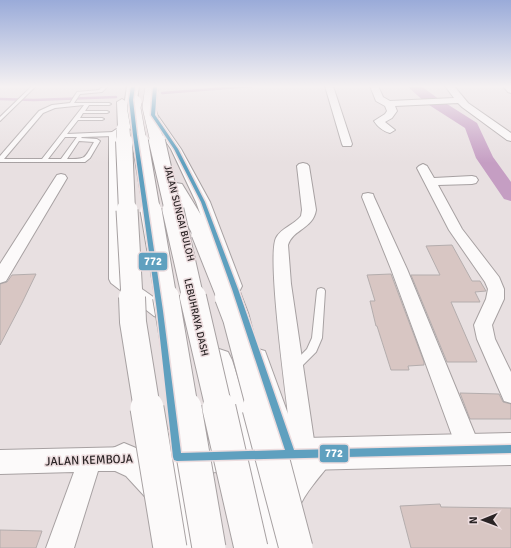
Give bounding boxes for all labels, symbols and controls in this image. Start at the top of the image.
street label: JALAN SUNGAI BULOH [161,164,197,262]
line badge: 772 [138,252,168,271]
text: 772 [144,255,162,268]
street label: LEBUHRAYA DASH [181,277,211,357]
line badge: 772 [319,444,349,463]
text: 772 [325,447,343,460]
street label: JALAN KEMBOJA [45,451,134,470]
north arrow [463,500,503,540]
text: N [467,516,480,524]

